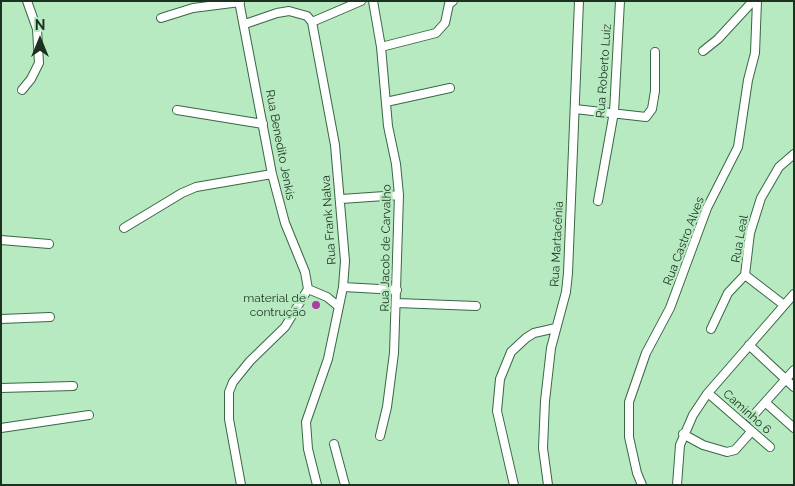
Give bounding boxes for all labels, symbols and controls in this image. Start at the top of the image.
north arrow [15,15,65,65]
text: N [35,17,45,33]
street label: Rua Roberto Luiz [594,23,614,119]
street label: Rua Benedito Jenkis [262,89,298,201]
street label: Rua Frank Nalva [319,175,339,265]
street label: Rua Jacob de Carvalho [378,184,394,312]
street label: Rua Castro Alves [661,195,707,287]
street label: Rua Martacênia [548,201,566,287]
street label: Rua Leal [729,214,751,264]
place label: material de contrução [243,291,306,319]
marker: material de contrução [310,299,322,311]
street label: Caminho 6 [720,387,774,437]

